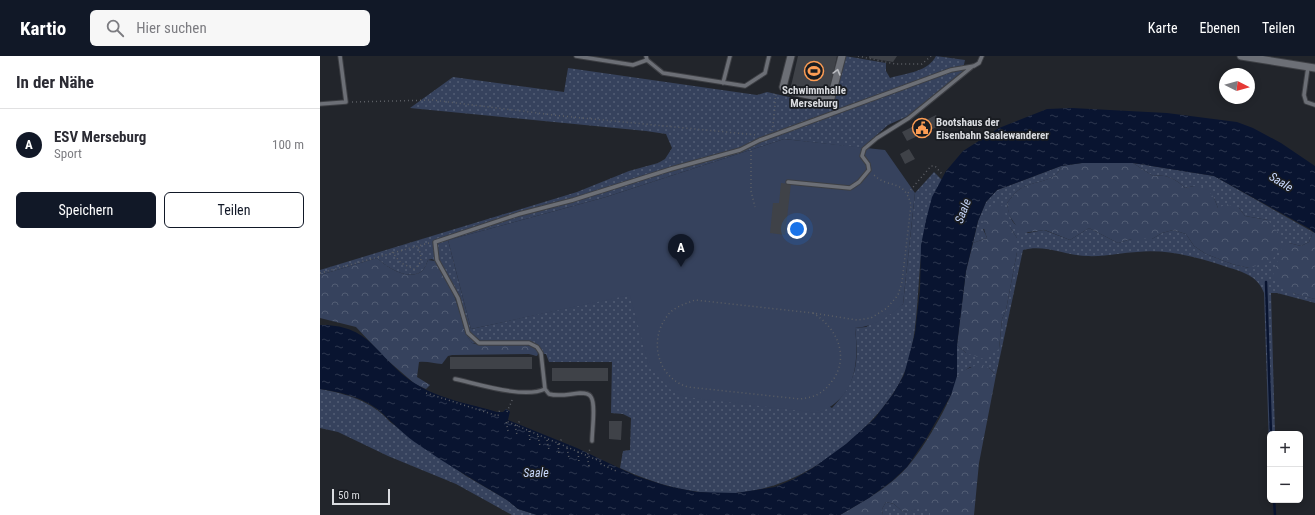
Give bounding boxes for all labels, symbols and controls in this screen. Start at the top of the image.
search box [90,10,370,46]
text: Kartio [20,17,66,40]
icon: search [104,17,126,39]
text: Hier suchen [136,19,207,37]
text: Karte [1148,20,1177,36]
text: Ebenen [1199,20,1240,36]
text: Teilen [1262,20,1295,36]
sports icon: Schwimmhalle Merseburg [803,60,825,82]
north arrow [1219,68,1255,104]
one-way arrow [833,69,841,75]
text: In der Nähe [16,72,94,92]
place label: Schwimmhalle Merseburg [782,84,846,110]
place label: Bootshaus der Eisenbahn Saalewanderer [936,116,1049,142]
public building icon: Bootshaus der Eisenbahn Saalewanderer [911,117,933,139]
text: ESV Merseburg [54,128,146,146]
text: A [25,137,33,152]
text: 100 m [272,137,304,152]
text: Sport [54,146,82,161]
water label: Saale [1267,169,1296,195]
button: Speichern [16,192,156,228]
button: Teilen [164,192,304,228]
water label: Saale [952,196,974,225]
your location [787,219,807,239]
pin: A [668,234,694,267]
map controls [1267,431,1303,503]
button: + [1267,431,1303,467]
water label: Saale [523,466,549,480]
button: − [1267,467,1303,503]
scale bar [332,487,390,506]
text: 50 m [338,489,360,502]

